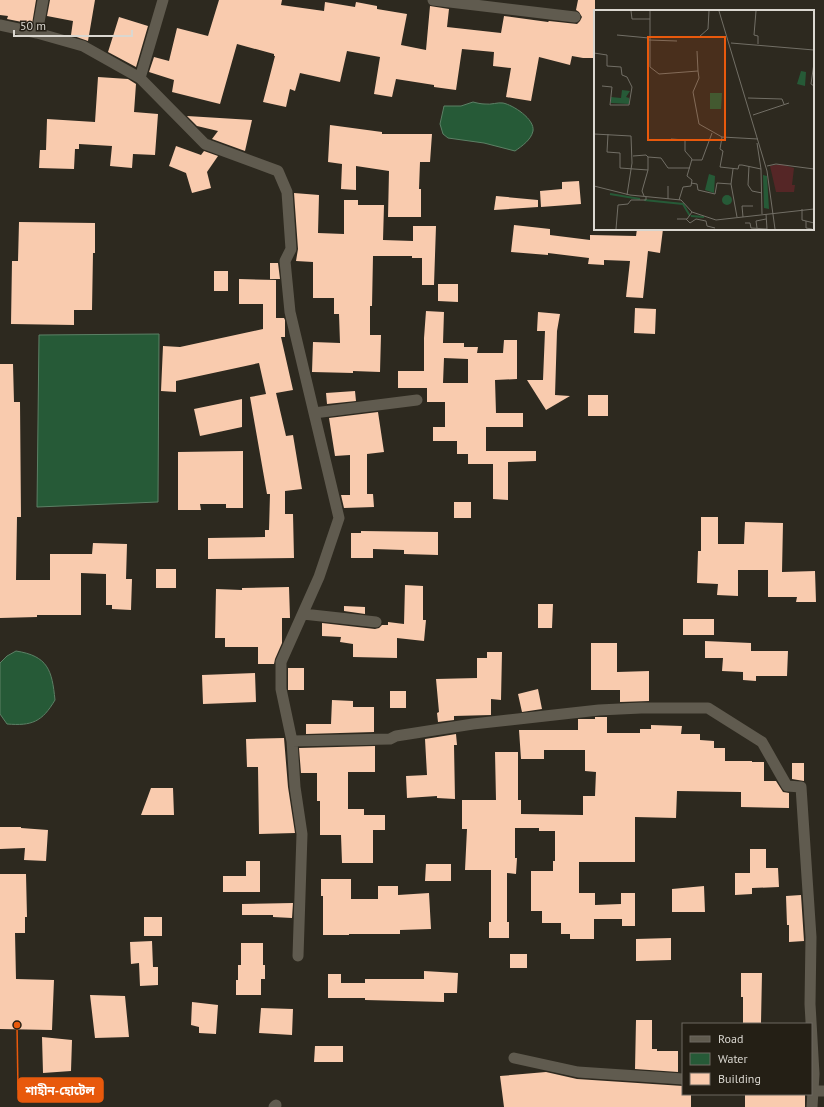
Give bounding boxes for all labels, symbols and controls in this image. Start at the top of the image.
inset map [594,10,814,230]
scale bar [14,12,132,38]
text: 50 m [20,18,46,33]
legend [682,1023,812,1095]
text: Road [718,1031,743,1046]
text: Water [718,1051,748,1066]
text: Building [718,1071,761,1086]
callout: শাহীন-হোটেল [18,1078,103,1102]
text: শাহীন-হোটেল [24,1083,95,1098]

